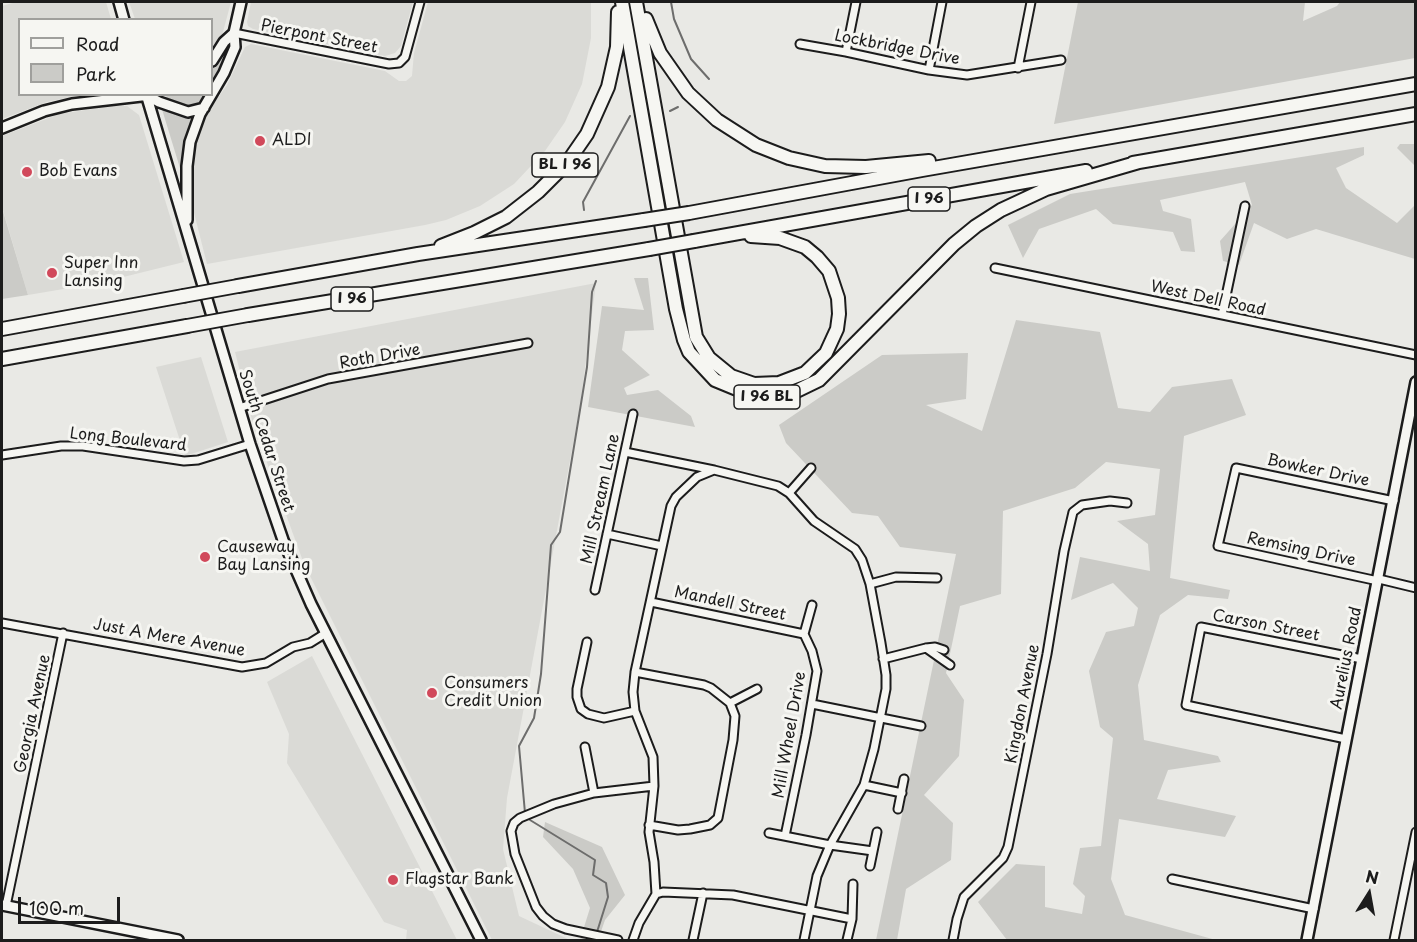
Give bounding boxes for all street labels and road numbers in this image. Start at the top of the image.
street label: Pierpont Street [259,16,379,58]
street label: Lockbridge Drive [833,26,961,70]
road number: BL I 96 [532,153,598,177]
road number: I 96 [908,187,950,211]
street label: West Dell Road [1149,277,1267,321]
road number: I 96 [331,287,373,311]
street label: Roth Drive [338,340,422,374]
street label: South Cedar Street [234,367,298,515]
road number: I 96 BL [734,385,800,409]
street label: Long Boulevard [69,424,187,456]
street label: Mill Stream Lane [578,432,624,566]
street label: Bowker Drive [1265,451,1371,491]
street label: Remsing Drive [1245,529,1357,571]
street label: Mandell Street [673,583,787,625]
street label: Aurelius Road [1328,605,1366,711]
street label: Carson Street [1211,606,1321,646]
street label: Just A Mere Avenue [92,615,246,661]
street label: Kingdon Avenue [1002,643,1044,765]
street label: Georgia Avenue [11,653,55,775]
street label: Mill Wheel Drive [769,670,811,800]

